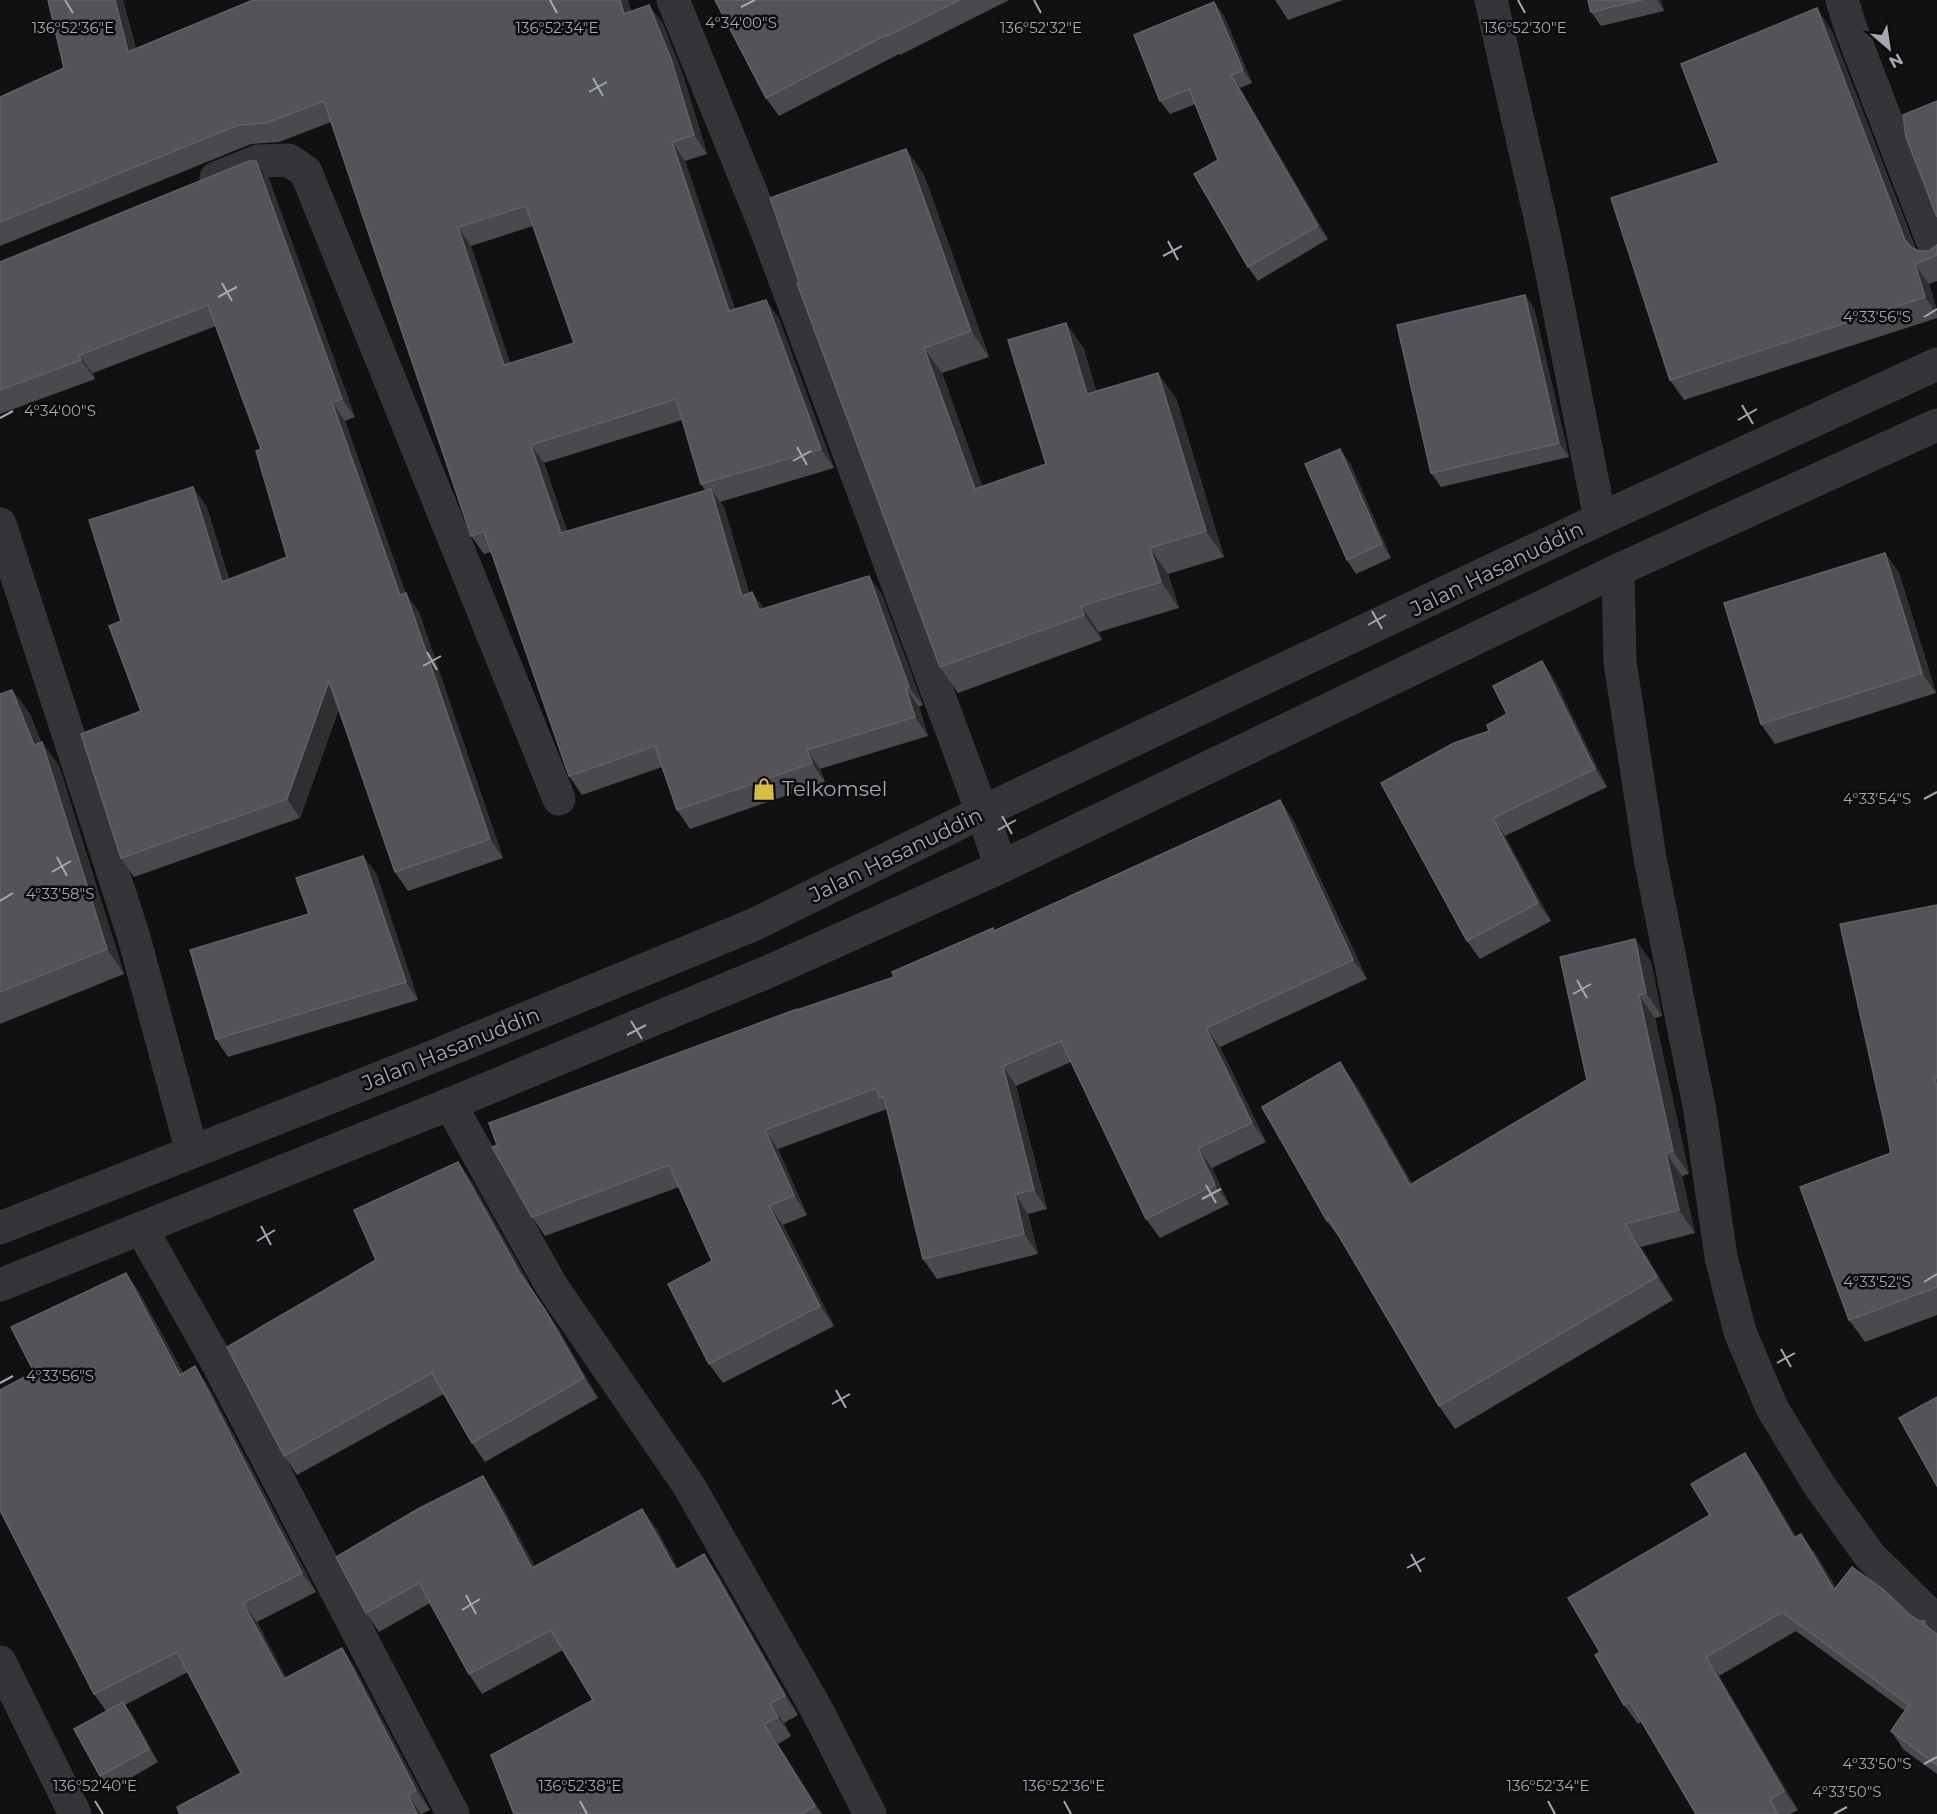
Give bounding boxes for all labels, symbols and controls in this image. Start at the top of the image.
text: 4°34'00"S [705,13,777,32]
text: 136°52'36"E [32,18,114,37]
text: 136°52'34"E [516,18,598,37]
text: 136°52'32"E [1000,18,1082,37]
text: 136°52'30"E [1483,18,1567,37]
north arrow [1859,18,1919,78]
text: N [1886,49,1906,72]
text: 4°33'56"S [1843,307,1911,326]
text: 4°34'00"S [24,401,96,420]
street label: Jalan Hasanuddin [1405,516,1587,622]
shop icon: Telkomsel [751,776,777,802]
place label: Telkomsel [782,776,887,801]
text: 4°33'54"S [1843,789,1911,808]
street label: Jalan Hasanuddin [804,802,986,908]
text: 4°33'58"S [26,884,94,903]
street label: Jalan Hasanuddin [357,1001,543,1096]
text: 4°33'52"S [1843,1272,1911,1291]
text: 4°33'56"S [26,1366,94,1385]
text: 4°33'50"S [1842,1754,1912,1773]
text: 136°52'40"E [53,1776,137,1795]
text: 136°52'38"E [538,1776,622,1795]
text: 136°52'36"E [1023,1776,1105,1795]
text: 136°52'34"E [1507,1776,1589,1795]
text: 4°33'50"S [1812,1782,1882,1801]

